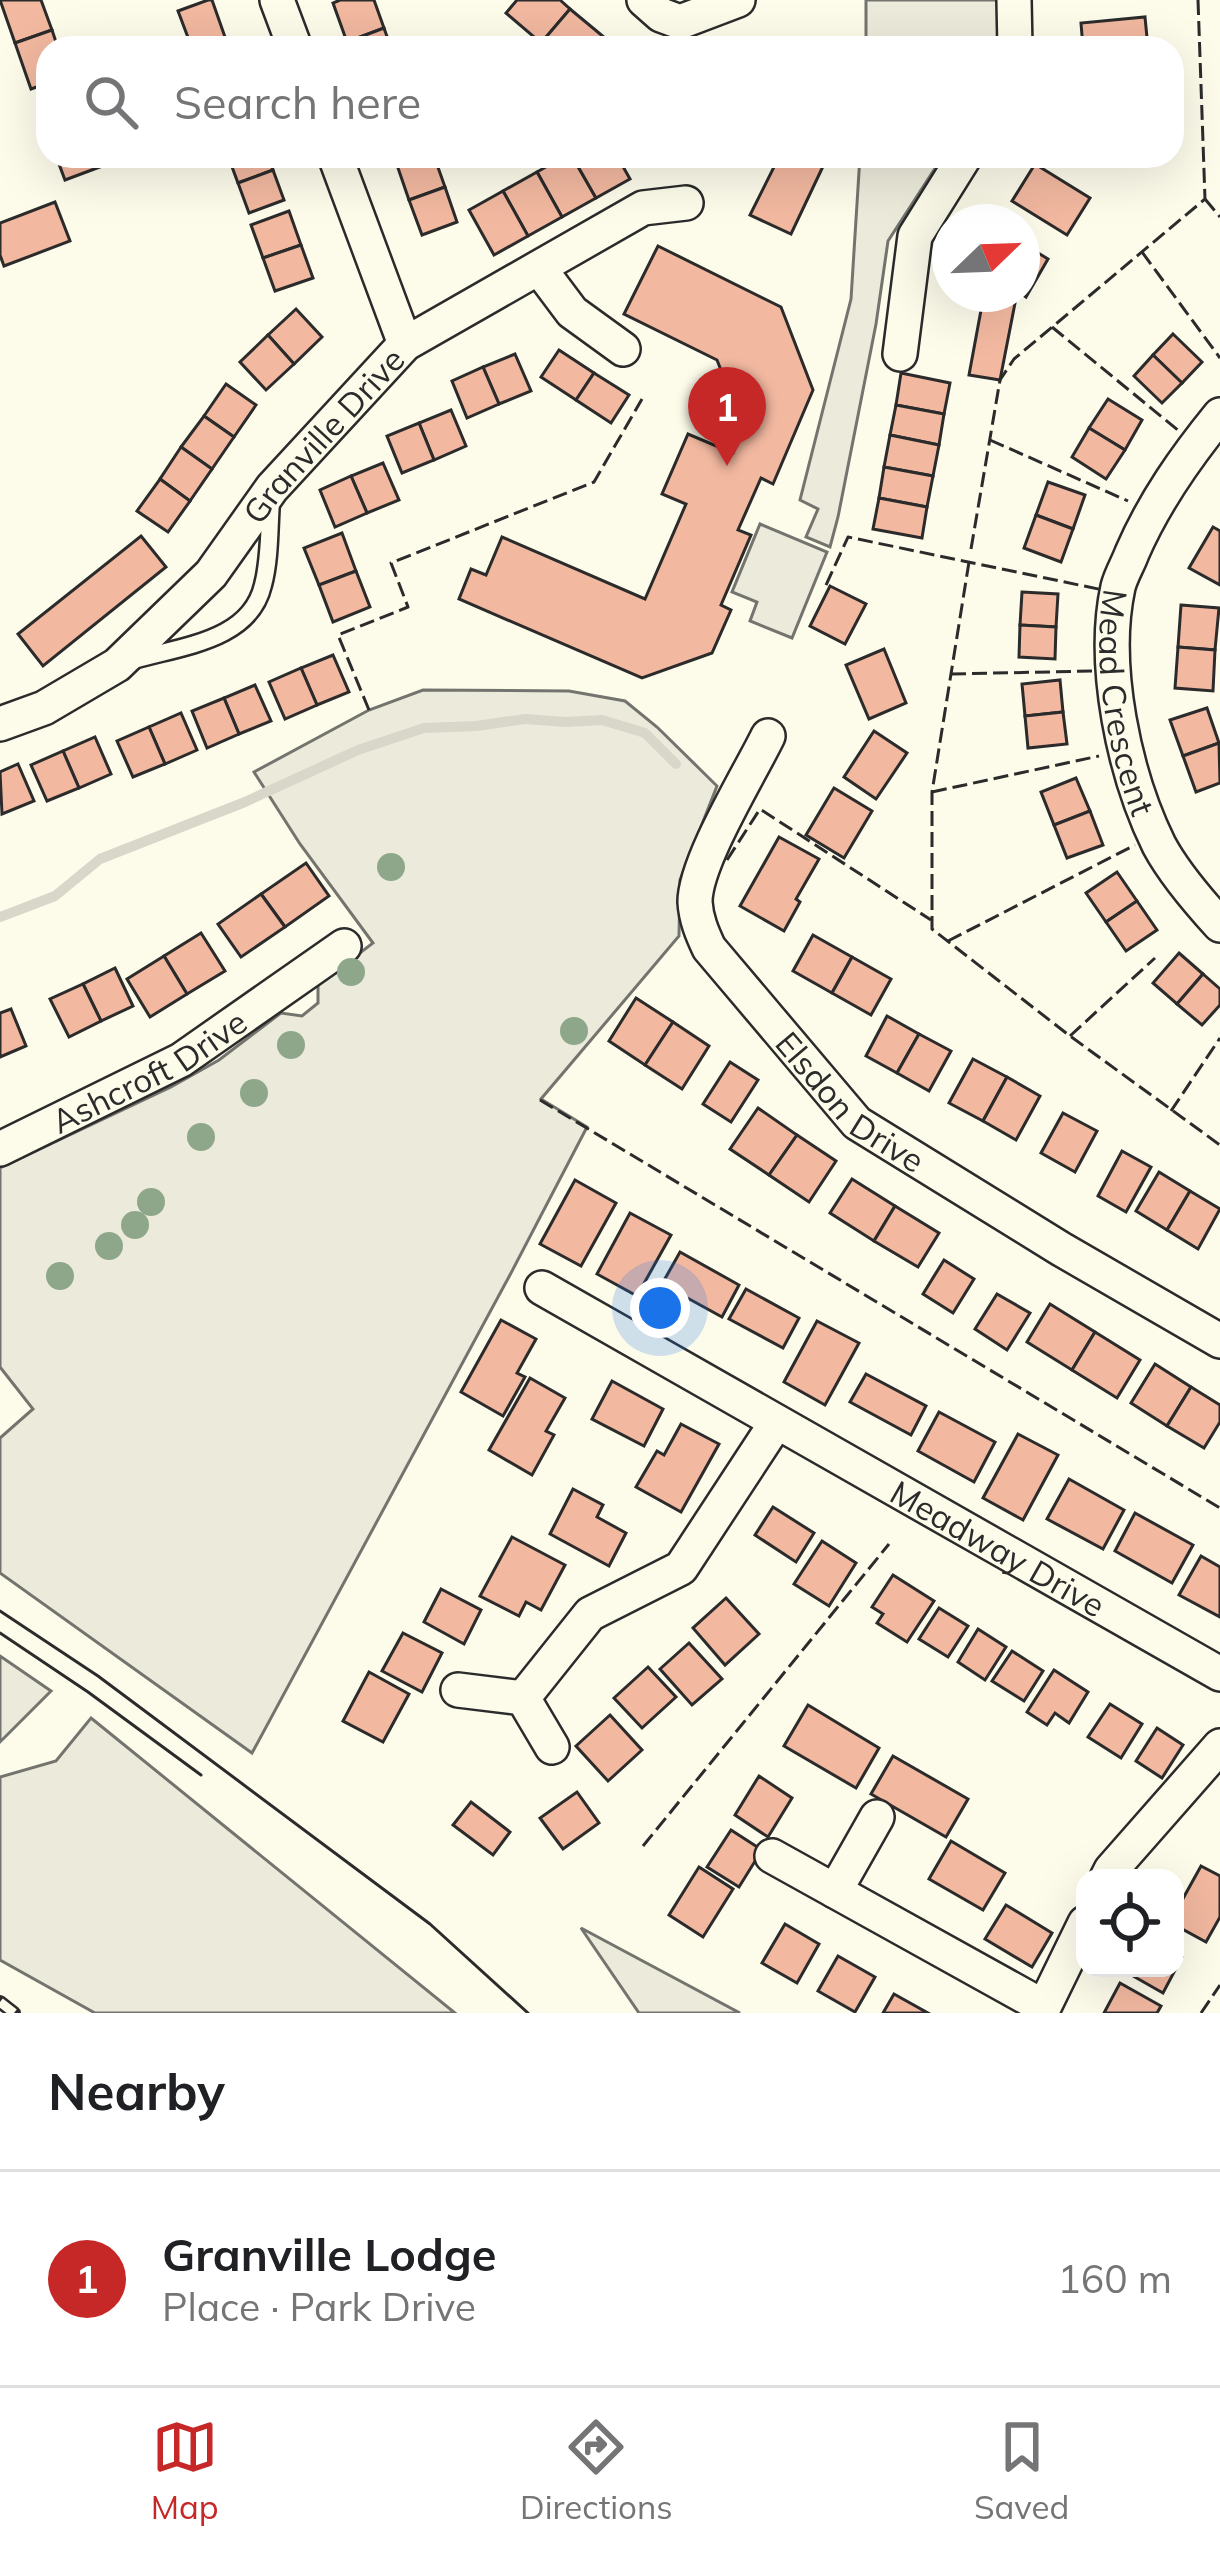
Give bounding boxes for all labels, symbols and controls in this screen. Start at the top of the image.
search box [36,36,1184,168]
icon: search [78,69,144,135]
text: Search here [174,74,421,130]
north arrow [932,204,1040,312]
street label: Granville Drive [233,339,412,531]
pin: 1 [688,367,766,466]
street label: Mead Crescent [1092,587,1164,821]
street label: Ashcroft Drive [44,1000,254,1141]
street label: Elsdon Drive [768,1023,932,1180]
your location [630,1278,690,1338]
street label: Meadway Drive [884,1471,1113,1625]
map controls [1076,1869,1184,1977]
button: locate [1076,1869,1184,1977]
text: Nearby [48,2059,225,2123]
text: Granville Lodge [162,2226,496,2282]
text: 1 [75,2254,99,2303]
text: 160 m [1057,2254,1172,2303]
text: Place · Park Drive [162,2282,476,2331]
tab: Map [151,2414,219,2527]
tab: Directions [520,2414,673,2527]
tab: Saved [974,2414,1069,2527]

